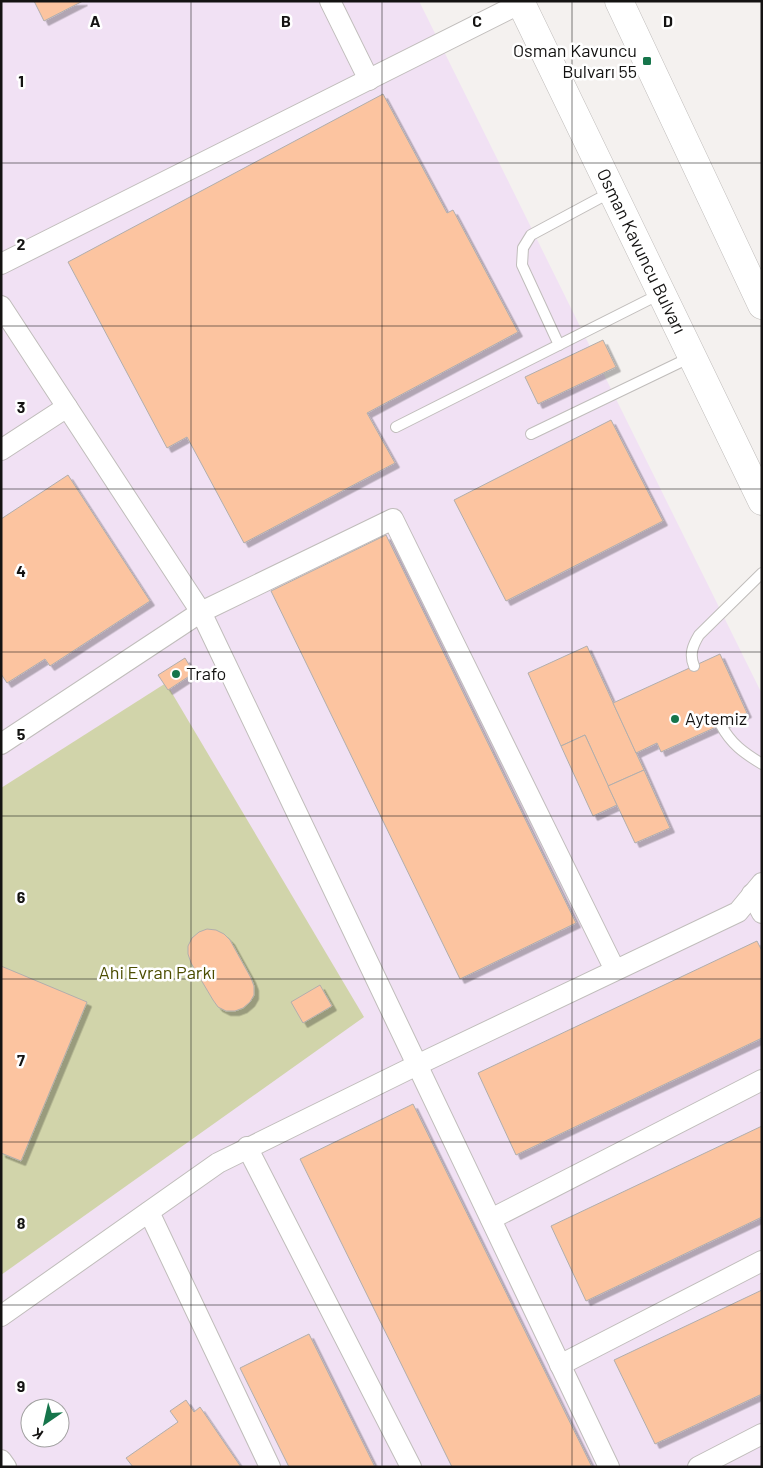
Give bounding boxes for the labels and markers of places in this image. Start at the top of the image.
place label: Osman Kavuncu Bulvarı 55 [513,39,637,82]
marker: Osman Kavuncu Bulvarı 55 [641,55,653,67]
place label: Trafo [186,662,226,684]
marker: Trafo [170,668,182,680]
place label: Aytemiz [685,707,747,729]
marker: Aytemiz [669,713,681,725]

